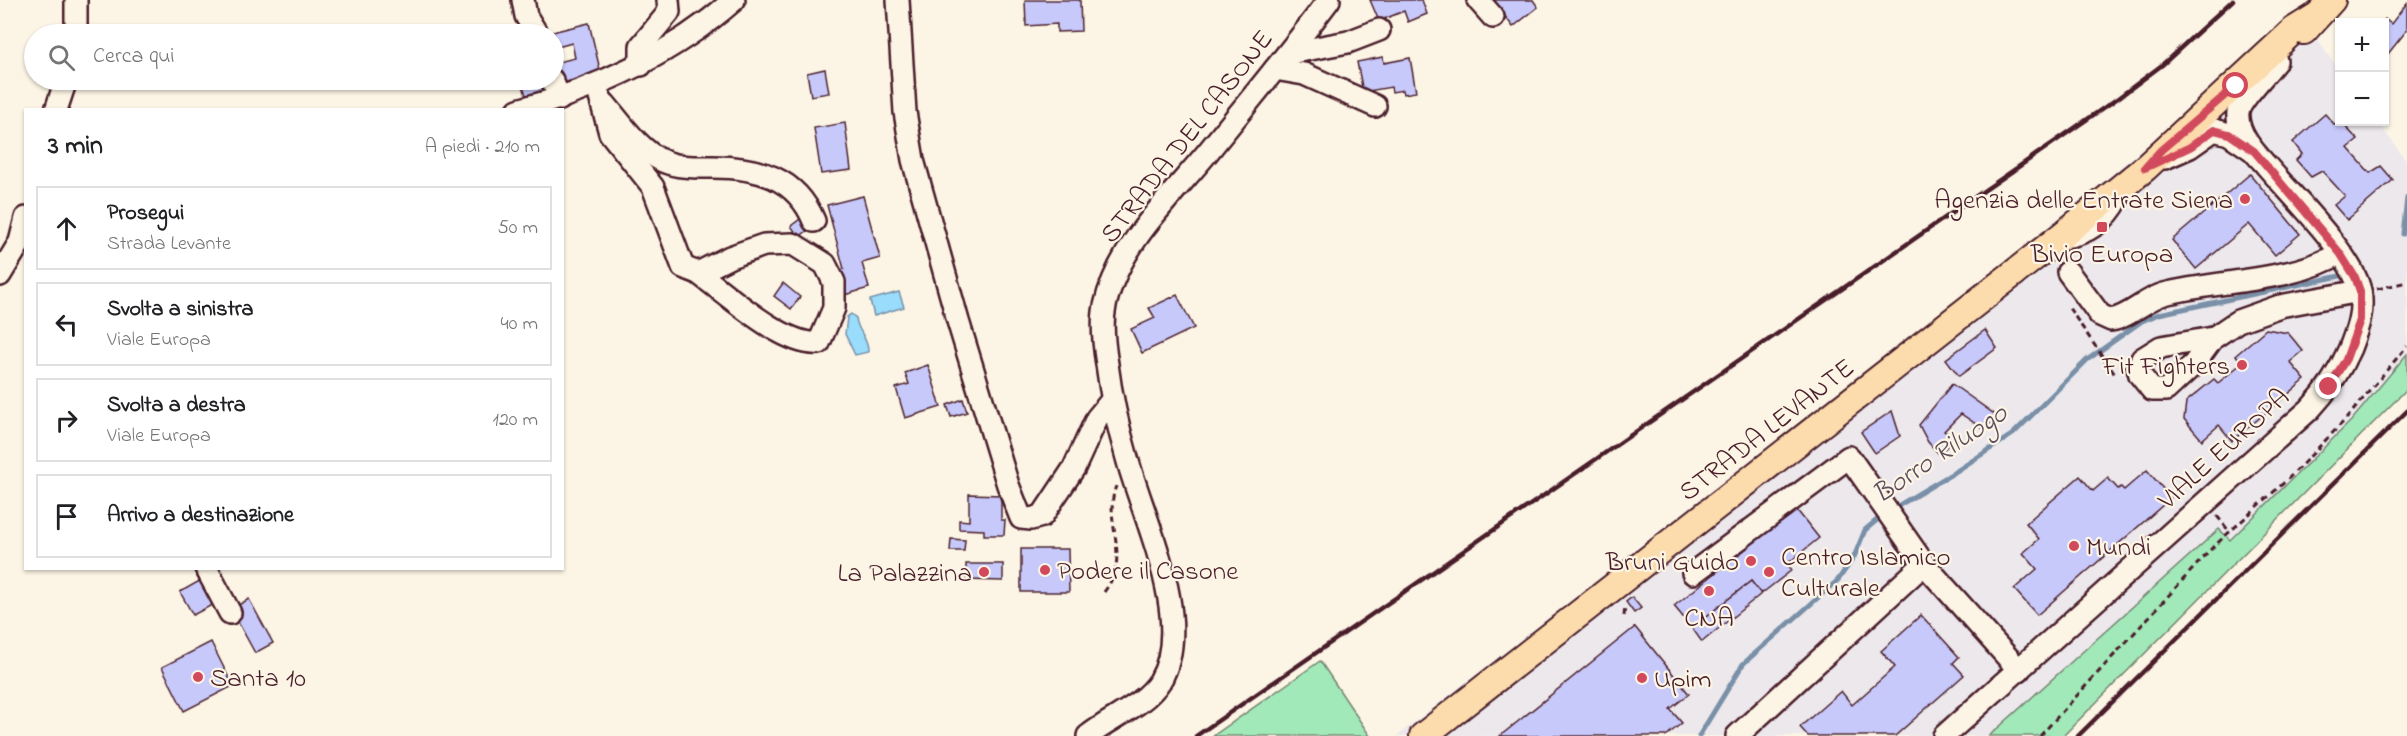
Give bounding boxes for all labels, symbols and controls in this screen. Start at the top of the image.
map controls [2335,18,2389,126]
button: + [2335,18,2389,72]
street label: STRADA DEL CASONE [1092,22,1284,253]
search box [24,24,564,90]
icon: search [45,41,78,74]
text: Cerca qui [93,41,175,73]
route start [2222,72,2248,98]
button: − [2335,72,2389,126]
text: 3 min [48,128,103,166]
text: A piedi · 210 m [425,133,540,162]
place label: Agenzia delle Entrate Siena [1934,182,2233,221]
marker: Agenzia delle Entrate Siena [2238,192,2252,206]
text: Prosegui [107,198,184,230]
icon: ahead [50,212,83,245]
text: 50 m [497,214,538,243]
marker: Bivio Europa [2095,220,2109,234]
text: Strada Levante [107,230,231,259]
place label: Bivio Europa [2030,236,2173,275]
text: Svolta a sinistra [107,294,254,326]
icon: left [50,308,83,341]
text: 40 m [501,310,538,339]
text: Viale Europa [107,326,211,355]
place label: Fit Fighters [2101,348,2230,387]
street label: STRADA LEVANTE [1671,350,1864,512]
marker: Fit Fighters [2235,358,2249,372]
route end [2315,373,2341,399]
street label: VIALE EUROPA [2149,380,2299,520]
text: Svolta a destra [107,390,246,422]
water label: Borro Riluogo [1865,394,2018,515]
icon: right [50,404,83,437]
text: 120 m [493,406,538,435]
text: Viale Europa [107,422,211,451]
icon: arrive [50,500,83,533]
text: Arrivo a destinazione [107,500,294,532]
place label: Mundi [2086,529,2151,568]
place label: Centro Islamico Culturale [1781,539,1951,609]
marker: Mundi [2067,539,2081,553]
place label: Bruni Guido [1605,544,1739,583]
place label: Podere il Casone [1057,553,1239,592]
marker: Bruni Guido [1744,554,1758,568]
place label: La Palazzina [838,555,972,594]
marker: Podere il Casone [1038,563,1052,577]
marker: La Palazzina [977,565,991,579]
marker: Centro Islamico Culturale [1762,565,1776,579]
marker: CNA [1702,584,1716,598]
place label: CNA [1684,600,1734,639]
place label: Santa 10 [210,660,306,699]
place label: Upim [1654,661,1712,700]
marker: Santa 10 [191,670,205,684]
marker: Upim [1635,671,1649,685]

